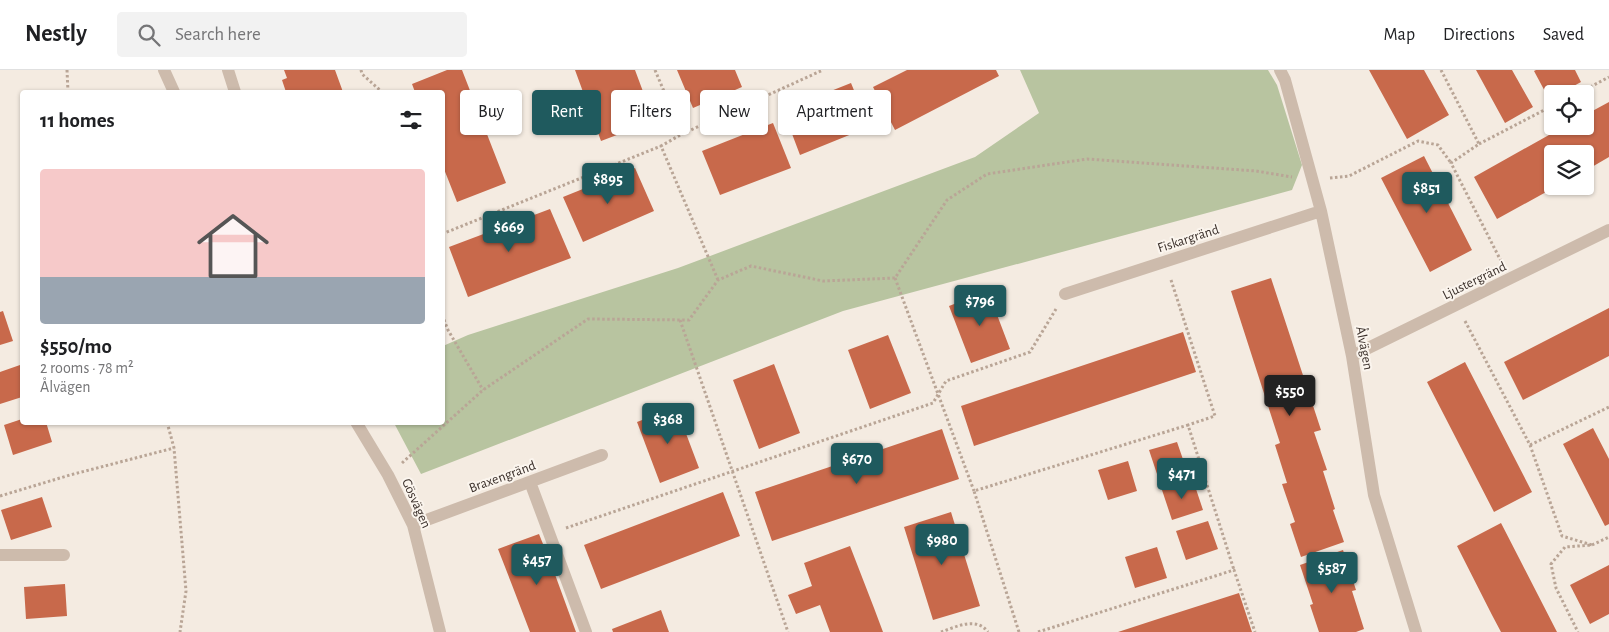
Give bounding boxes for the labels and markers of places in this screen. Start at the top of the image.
pin: $895 [578,162,638,205]
pin: $851 [1397,172,1457,214]
pin: $669 [479,210,539,253]
pin: $796 [950,284,1010,327]
pin: $550 [1260,374,1320,417]
pin: $368 [638,402,698,445]
pin: $670 [827,442,887,485]
pin: $471 [1152,458,1212,500]
pin: $980 [912,524,972,566]
pin: $457 [507,544,567,586]
pin: $587 [1302,552,1362,594]

